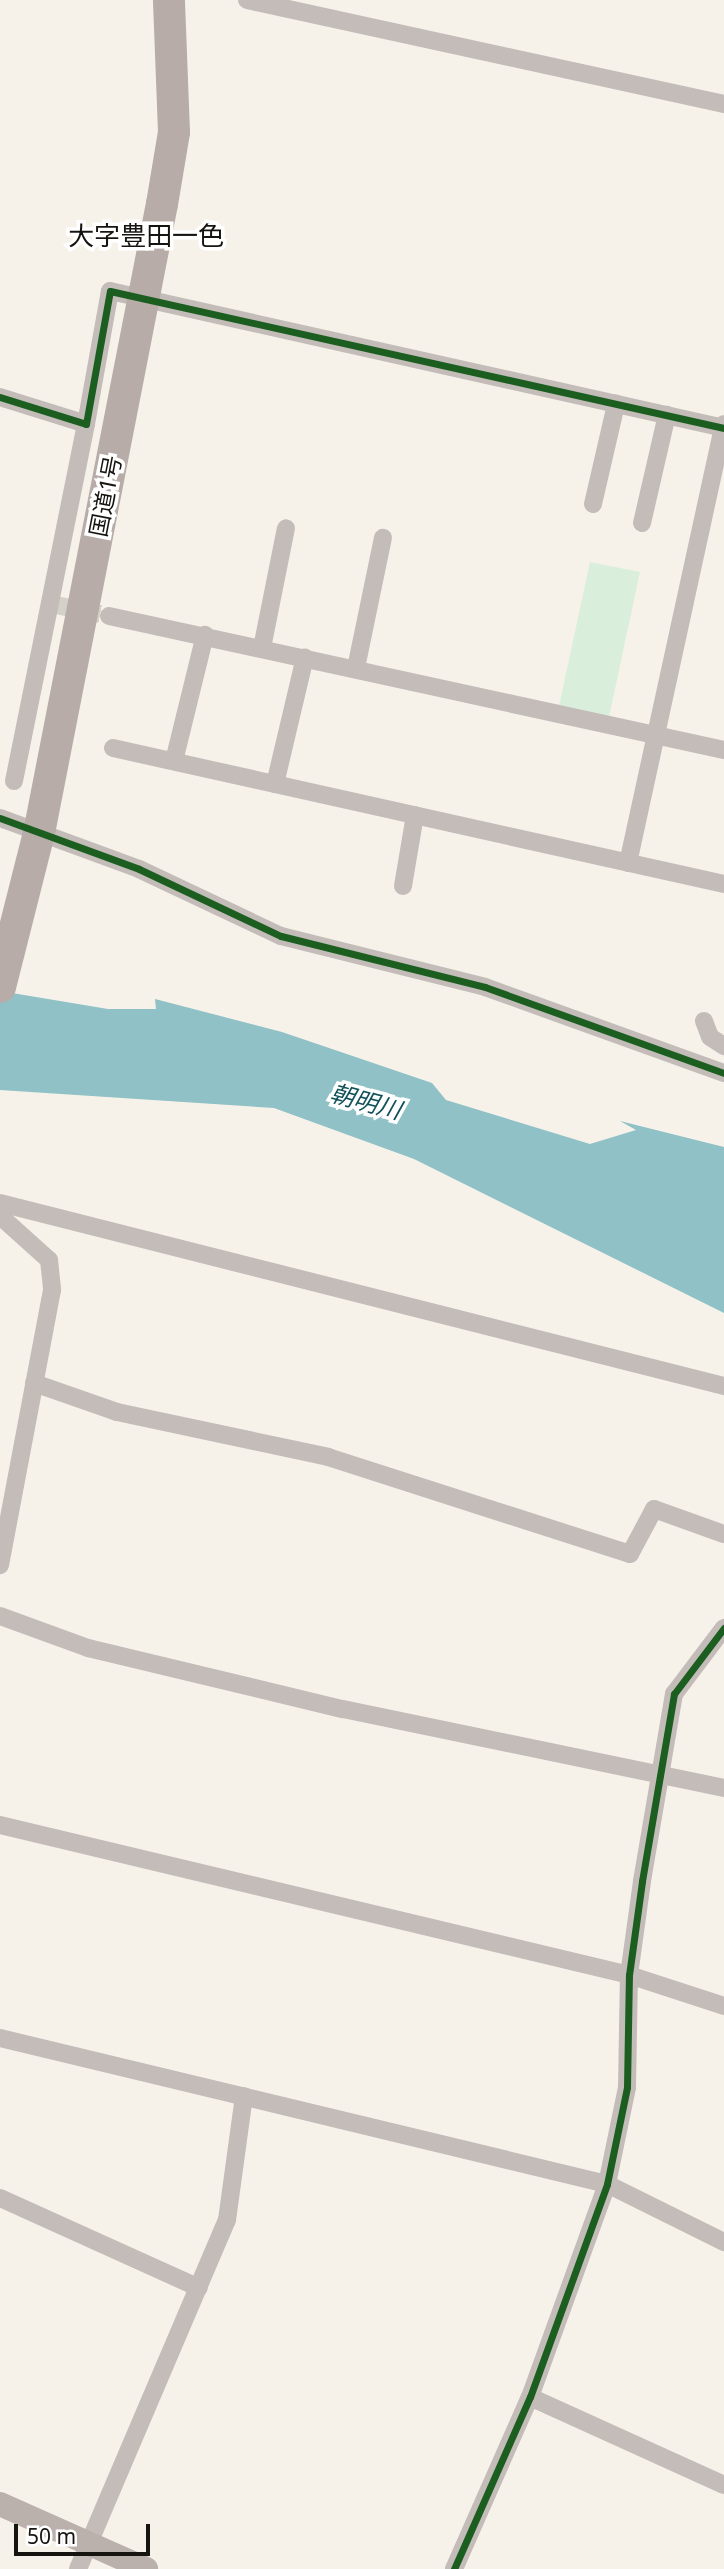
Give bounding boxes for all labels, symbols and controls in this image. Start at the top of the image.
district label: 大字豊田一色 [68,220,224,252]
street label: 国道1号 [84,453,126,539]
water label: 朝明川 [327,1078,405,1124]
scale bar [18,2510,154,2554]
text: 50 m [27,2522,76,2550]

